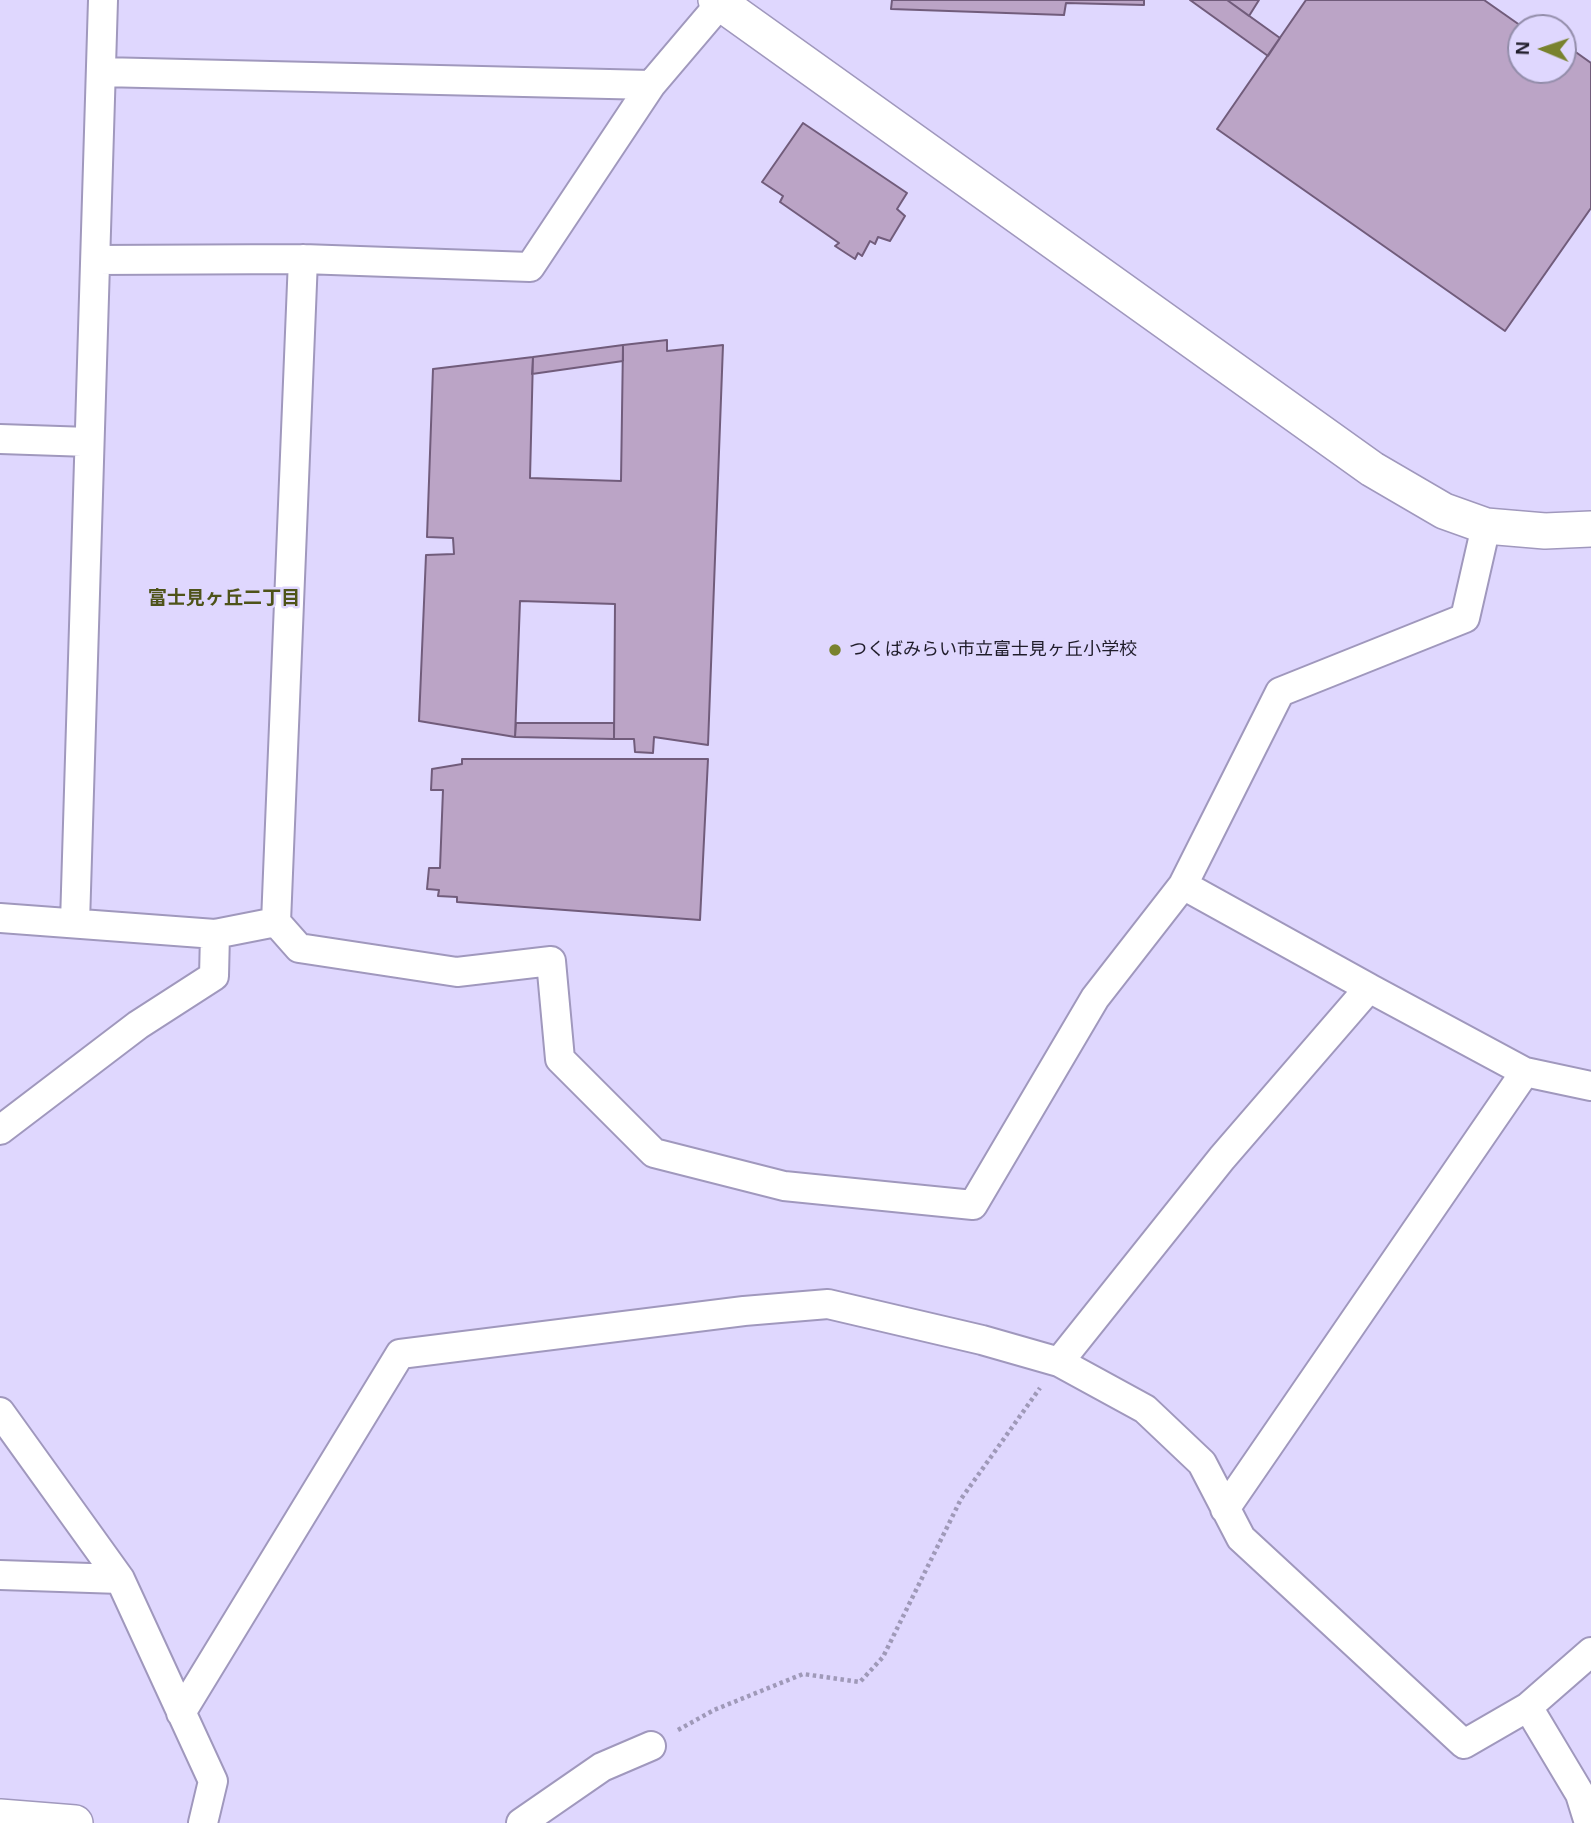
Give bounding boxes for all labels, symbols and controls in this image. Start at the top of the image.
north arrow [1507,14,1577,84]
text: N [1512,41,1533,56]
district label: 富士見ヶ丘二丁目 [148,588,300,610]
place label: つくばみらい市立富士見ヶ丘小学校 [849,639,1137,661]
marker: つくばみらい市立富士見ヶ丘小学校 [827,642,843,658]

